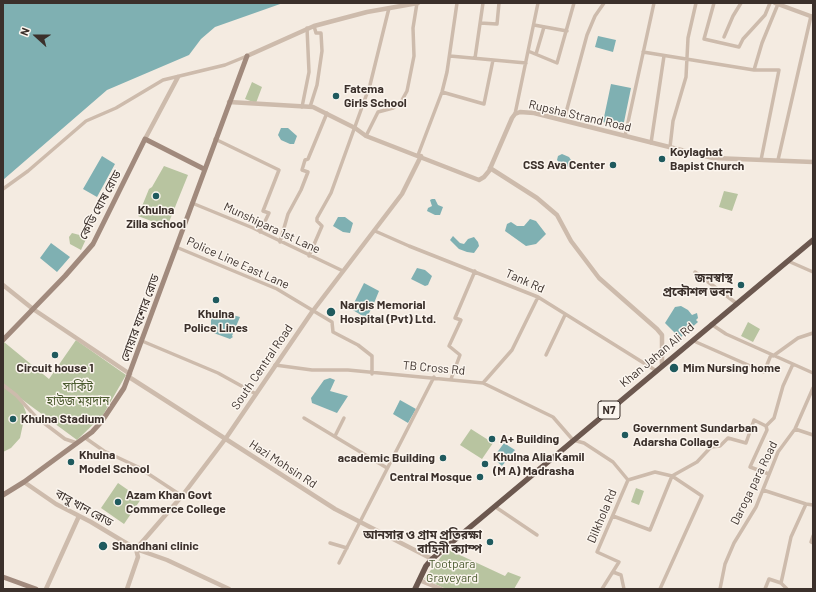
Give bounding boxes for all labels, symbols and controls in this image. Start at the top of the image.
north arrow [16,16,56,56]
text: N [17,26,32,37]
place label: Fatema Girls School [344,82,407,110]
marker: Fatema Girls School [331,91,341,101]
street label: Rupsha Strand Road [527,97,633,135]
place label: Koylaghat Bapist Church [670,145,744,173]
marker: Koylaghat Bapist Church [657,154,667,164]
place label: CSS Ava Center [523,158,605,172]
marker: CSS Ava Center [608,160,618,170]
street label: কেডি ঘোষ রোড [76,168,124,242]
marker: Khulna Zilla school [151,191,161,201]
street label: Munshipara 1st Lane [221,199,323,257]
place label: Khulna Zilla school [126,203,186,231]
street label: Police Line East Lane [184,234,292,292]
street label: Tank Rd [503,266,547,296]
place label: জনস্বাস্থ প্রকৌশল ভবন [662,271,733,299]
street label: লোয়ার যশোর রোড [117,272,163,364]
marker: জনস্বাস্থ প্রকৌশল ভবন [736,280,746,290]
marker: Khulna Police Lines [211,295,221,305]
place label: Nargis Memorial Hospital (Pvt) Ltd. [340,298,436,326]
marker: Nargis Memorial Hospital (Pvt) Ltd. [325,306,337,318]
place label: Khulna Police Lines [184,307,248,335]
street label: Khan Jahan Ali Rd [617,320,697,390]
street label: South Central Road [228,322,296,412]
marker: Circuit house 1 [50,350,60,360]
street label: TB Cross Rd [402,358,466,378]
place label: Circuit house 1 [17,361,93,375]
place label: Mim Nursing home [683,361,781,375]
marker: Mim Nursing home [668,362,680,374]
park label: সার্কিট হাউজ ময়দান [47,380,109,408]
road number: N7 [598,401,620,419]
place label: Khulna Stadium [21,412,104,426]
marker: Khulna Stadium [8,414,18,424]
place label: Government Sundarban Adarsha Collage [633,421,758,449]
marker: Government Sundarban Adarsha Collage [620,430,630,440]
place label: A+ Building [500,432,559,446]
marker: A+ Building [487,434,497,444]
street label: Hazi Mohsin Rd [246,437,320,491]
street label: Daroga para Road [727,439,781,527]
place label: Khulna Model School [79,448,149,476]
place label: Khulna Alia Kamil (M A) Madrasha [493,450,584,478]
place label: academic Building [338,451,435,465]
marker: academic Building [438,453,448,463]
marker: Khulna Model School [66,457,76,467]
marker: Khulna Alia Kamil (M A) Madrasha [480,459,490,469]
place label: Central Mosque [390,470,472,484]
marker: Central Mosque [475,472,485,482]
street label: বাবু খান রোড [53,486,115,530]
street label: Dilkhola Rd [584,487,620,545]
place label: Azam Khan Govt Commerce College [126,488,226,516]
marker: Azam Khan Govt Commerce College [113,497,123,507]
place label: আনসার ও গ্রাম প্রতিরক্ষা বাহিনী ক্যাম্প [363,528,482,556]
marker: আনসার ও গ্রাম প্রতিরক্ষা বাহিনী ক্যাম্প [485,537,495,547]
place label: Shandhani clinic [112,539,199,553]
marker: Shandhani clinic [97,540,109,552]
park label: Tootpara Graveyard [426,557,478,585]

